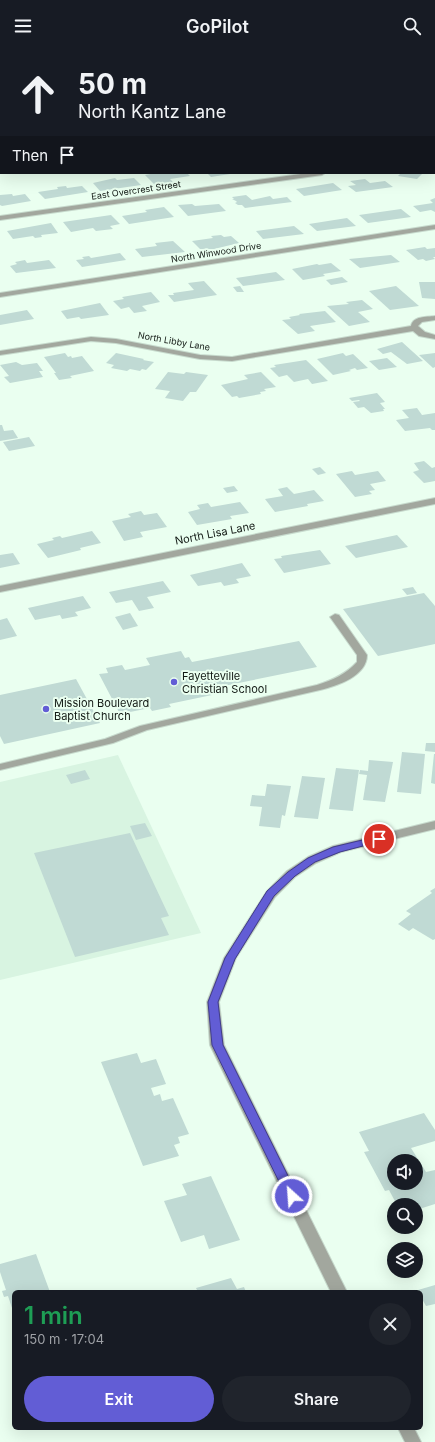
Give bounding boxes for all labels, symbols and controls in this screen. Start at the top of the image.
icon: menu [12,15,34,37]
icon: search [401,15,423,37]
text: GoPilot [186,16,249,37]
text: 50 m [78,67,147,101]
icon: ahead [12,68,64,120]
text: North Kantz Lane [78,101,226,122]
icon: arrive [56,144,78,166]
text: Then [12,146,48,165]
street label: East Overcrest Street [91,178,181,202]
street label: North Winwood Drive [170,239,262,265]
street label: North Libby Lane [137,329,211,353]
street label: North Lisa Lane [174,518,256,548]
place label: Fayetteville Christian School [182,669,267,696]
marker: Fayetteville Christian School [169,677,179,687]
place label: Mission Boulevard Baptist Church [54,696,149,723]
marker: Mission Boulevard Baptist Church [41,704,51,714]
pin [362,822,396,856]
icon: arrive [368,828,390,850]
map controls [387,1154,423,1278]
button: sound [387,1154,423,1190]
position arrow [271,1175,313,1217]
button: search [387,1198,423,1234]
button: layers [387,1242,423,1278]
text: 1 min [24,1301,83,1330]
button: close [369,1303,411,1345]
text: 150 m · 17:04 [24,1331,104,1347]
button: Exit [24,1376,214,1422]
button: Share [222,1376,411,1422]

